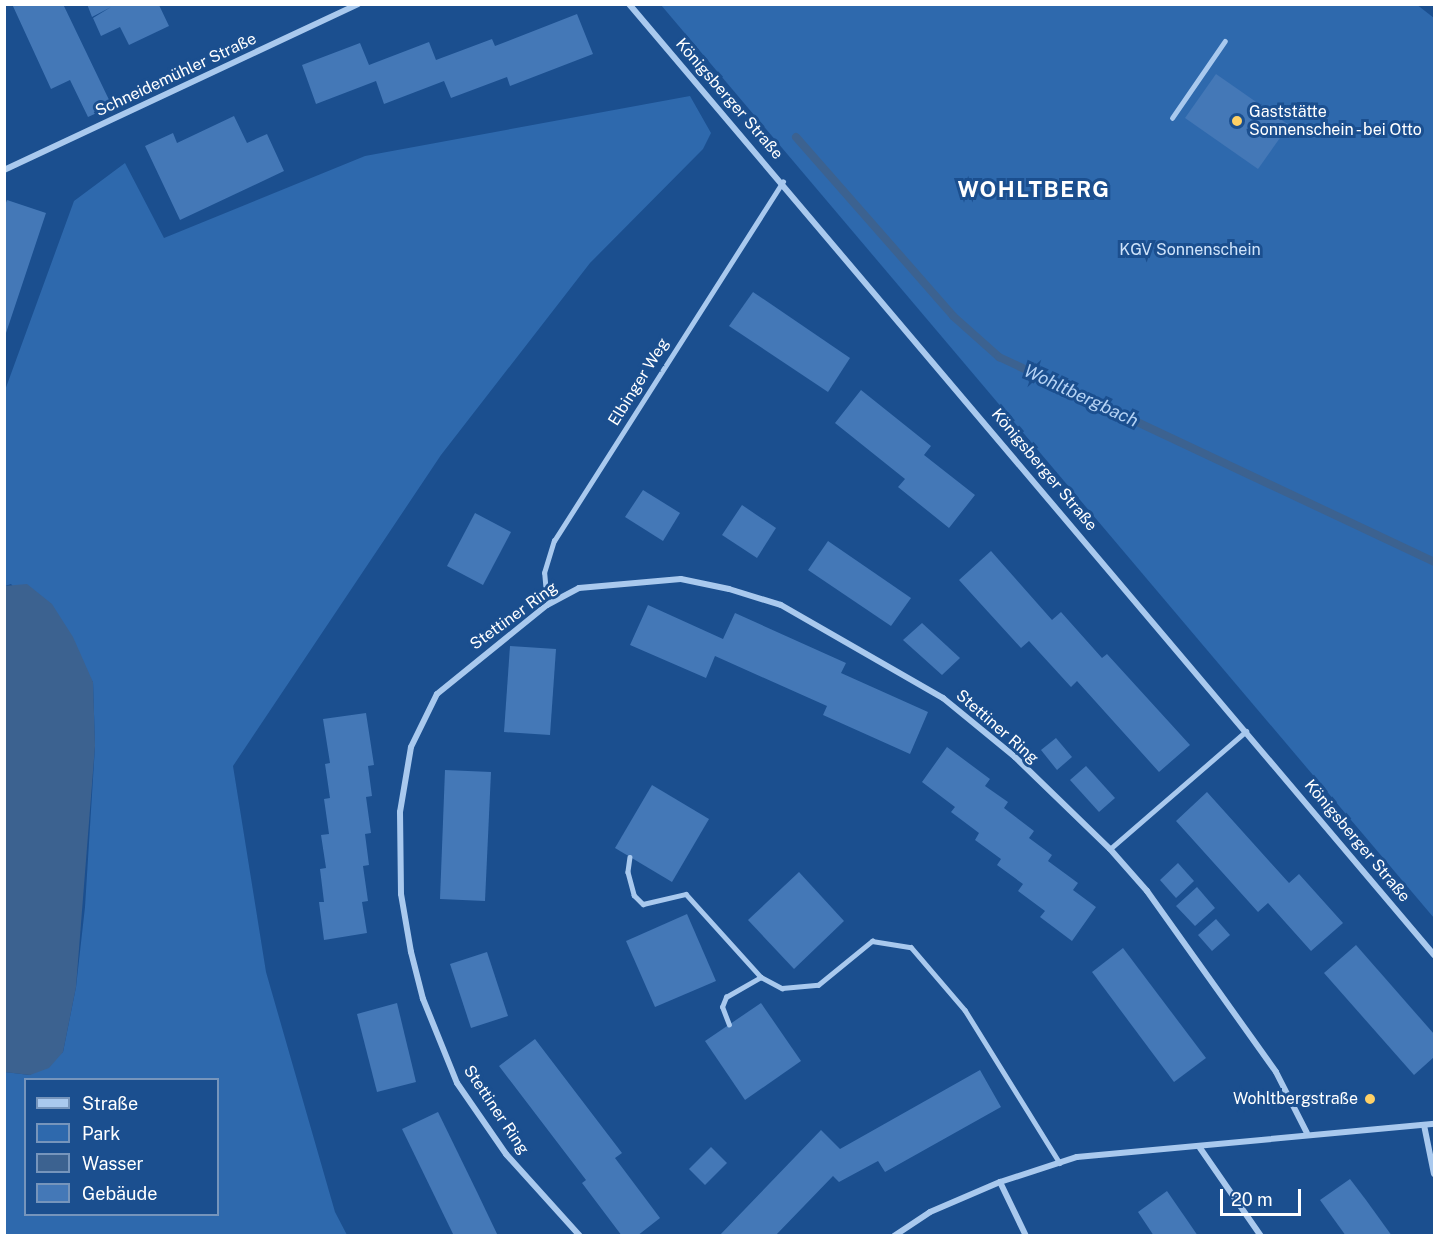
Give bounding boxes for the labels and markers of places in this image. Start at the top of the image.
place label: Gaststätte Sonnenschein - bei Otto [1249,102,1426,140]
marker: Gaststätte Sonnenschein - bei Otto [1230,114,1244,128]
place label: Wohltbergstraße [1233,1089,1358,1109]
marker: Wohltbergstraße [1363,1092,1377,1106]

